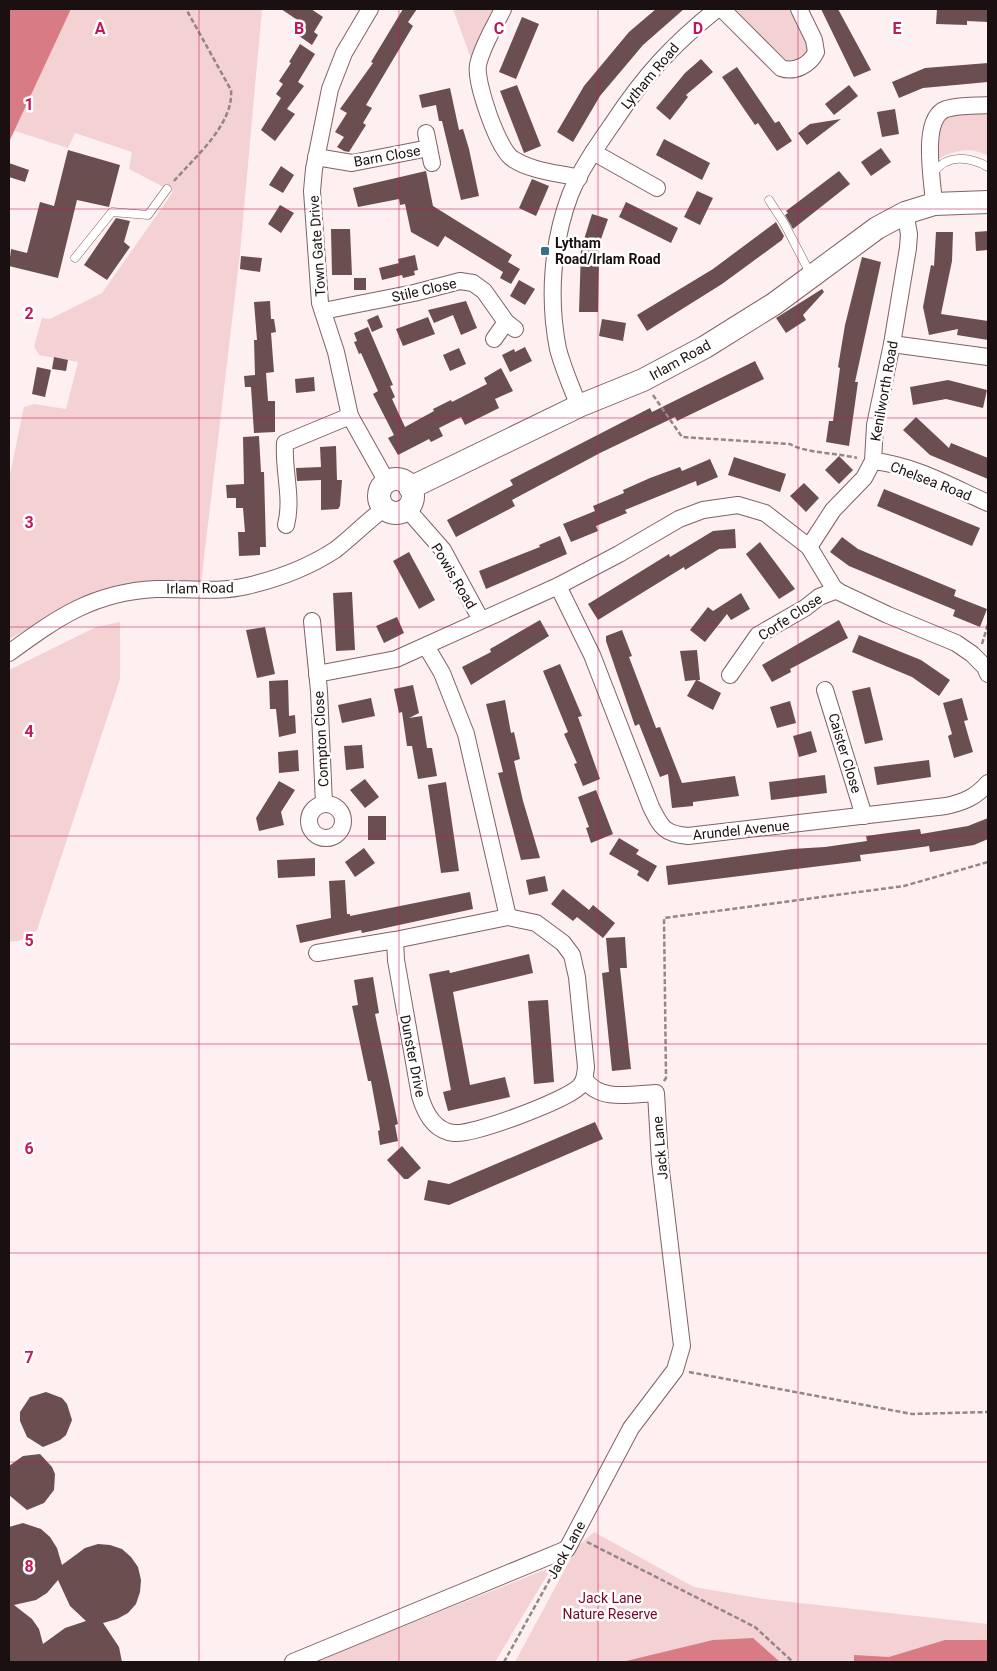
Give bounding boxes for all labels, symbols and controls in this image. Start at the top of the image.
text: A [95,19,106,38]
text: B [294,19,304,38]
text: C [494,19,504,38]
text: D [693,19,703,38]
text: E [893,19,902,38]
street label: Lytham Road [618,40,682,112]
text: 1 [24,95,34,114]
street label: Barn Close [352,142,422,170]
street label: Town Gate Drive [305,195,329,297]
place label: Lytham Road/Irlam Road [555,235,661,267]
marker: Lytham Road/Irlam Road [539,245,551,257]
street label: Stile Close [390,275,458,305]
text: 2 [24,304,34,323]
street label: Irlam Road [647,337,713,383]
street label: Kenilworth Road [867,339,901,443]
street label: Chelsea Road [888,458,974,504]
text: 3 [24,513,34,532]
street label: Powis Road [428,540,480,612]
street label: Irlam Road [166,579,234,597]
street label: Corfe Close [755,590,825,644]
street label: Compton Close [310,691,332,787]
street label: Caister Close [825,711,865,795]
text: 4 [24,722,34,741]
street label: Arundel Avenue [692,817,790,843]
text: 5 [24,931,34,950]
street label: Dunster Drive [397,1013,429,1099]
street label: Jack Lane [649,1116,671,1180]
text: 6 [24,1139,34,1158]
text: 7 [24,1348,34,1367]
street label: Jack Lane [544,1518,588,1582]
text: 8 [24,1557,34,1576]
park label: Jack Lane Nature Reserve [562,1590,658,1622]

